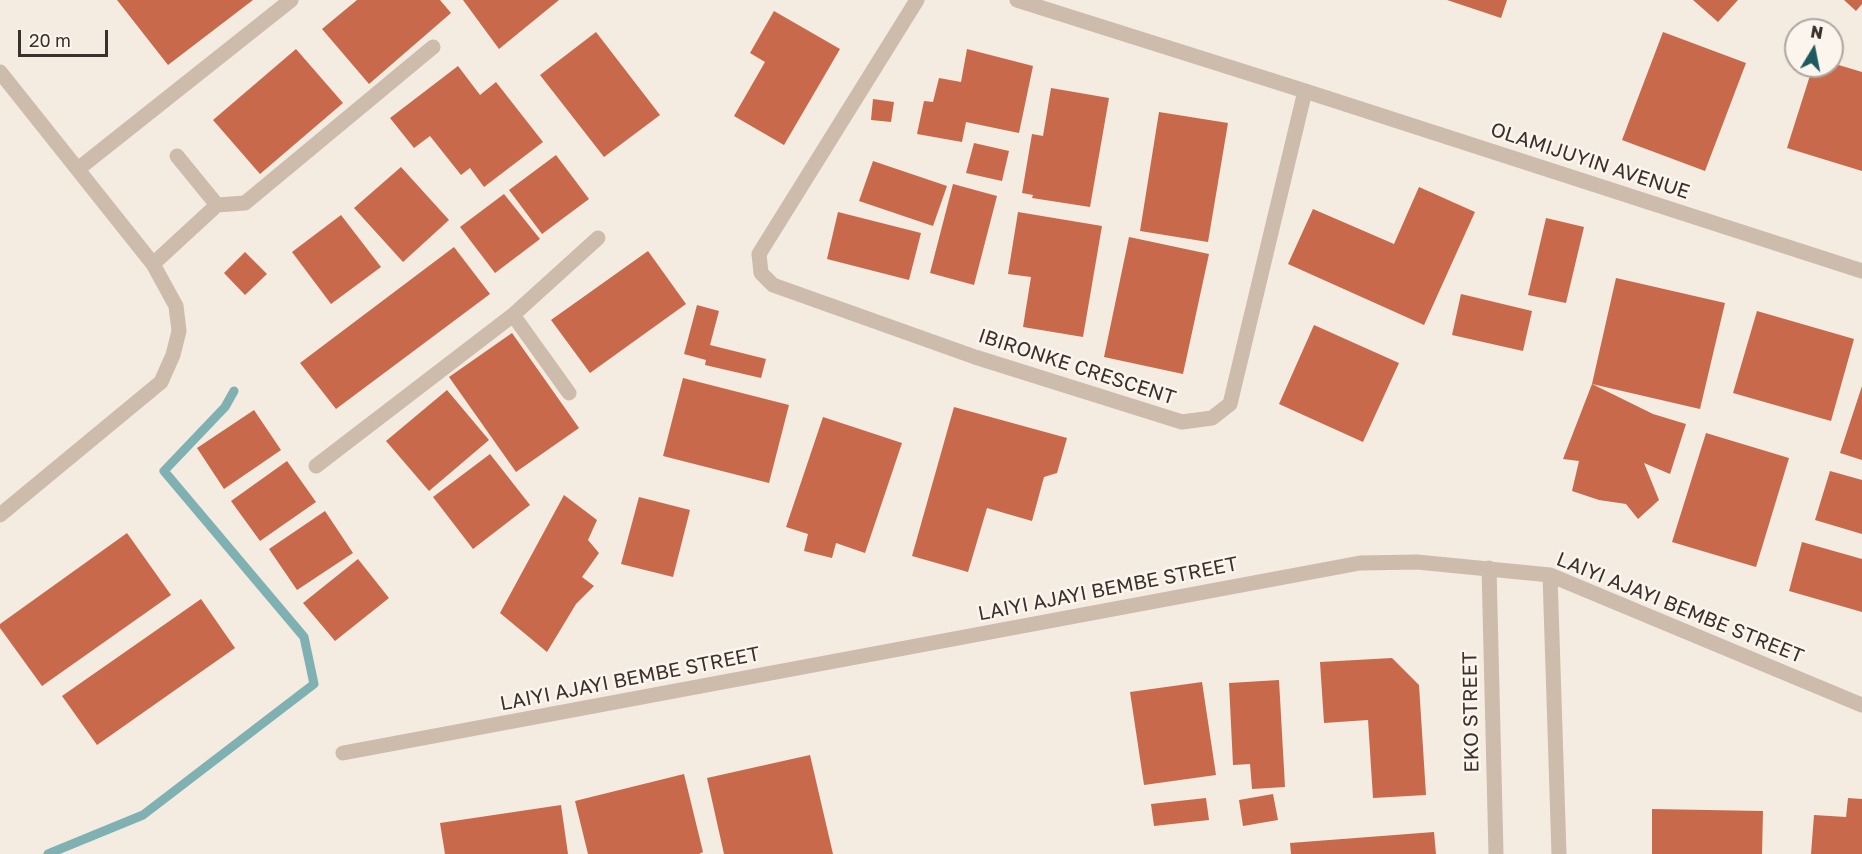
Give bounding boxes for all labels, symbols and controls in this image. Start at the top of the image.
scale bar [21,18,111,56]
north arrow [1784,18,1844,78]
text: N [1809,21,1825,43]
text: 20 m [29,29,71,51]
street label: OLAMIJUYIN AVENUE [1487,117,1693,205]
street label: IBIRONKE CRESCENT [975,324,1179,410]
street label: LAIYI AJAYI BEMBE STREET [1553,547,1807,669]
street label: LAIYI AJAYI BEMBE STREET [976,552,1240,626]
street label: LAIYI AJAYI BEMBE STREET [498,642,762,716]
street label: EKO STREET [1458,651,1484,773]

